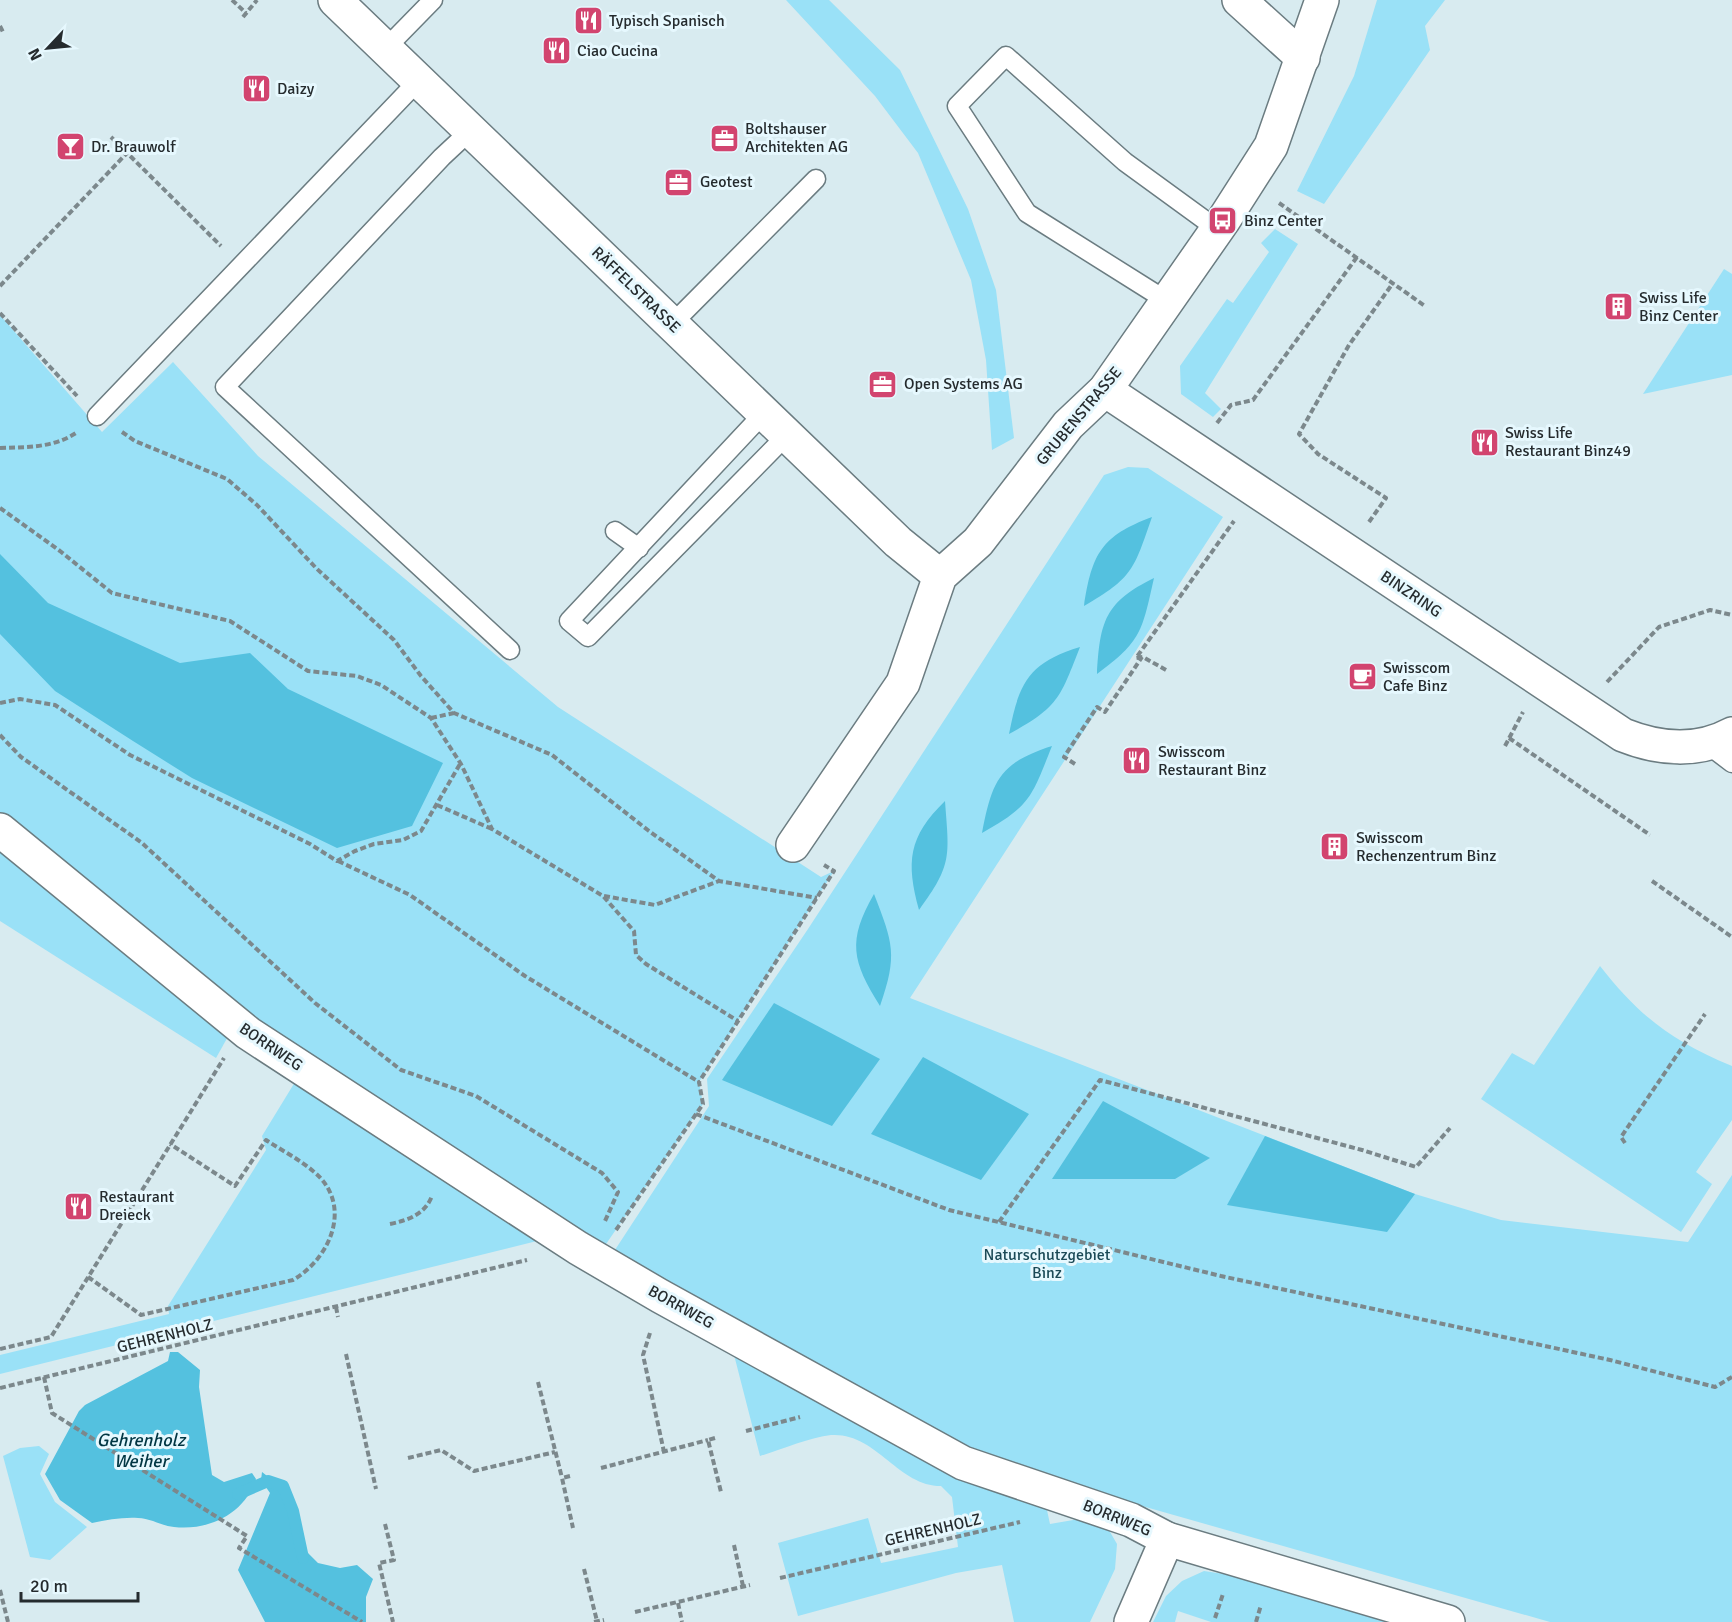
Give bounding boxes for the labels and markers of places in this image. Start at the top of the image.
restaurant icon: Typisch Spanisch [572,5,604,37]
place label: Typisch Spanisch [609,11,725,31]
restaurant icon: Ciao Cucina [540,35,572,67]
place label: Ciao Cucina [577,41,658,61]
restaurant icon: Daizy [240,73,272,105]
place label: Daizy [277,79,315,99]
place label: Boltshauser Architekten AG [745,119,848,157]
office icon: Boltshauser Architekten AG [708,122,740,154]
bar icon: Dr. Brauwolf [54,131,86,163]
place label: Dr. Brauwolf [91,137,176,157]
office icon: Geotest [663,166,695,198]
place label: Geotest [700,172,753,192]
bus stop icon: Binz Center [1207,205,1239,237]
place label: Binz Center [1244,211,1323,231]
place label: Swiss Life Binz Center [1639,288,1718,326]
building icon: Swiss Life Binz Center [1602,291,1634,323]
office icon: Open Systems AG [867,368,899,400]
place label: Open Systems AG [904,374,1023,394]
place label: Swiss Life Restaurant Binz49 [1505,423,1631,461]
restaurant icon: Swiss Life Restaurant Binz49 [1468,426,1500,458]
place label: Swisscom Cafe Binz [1383,658,1450,696]
cafe icon: Swisscom Cafe Binz [1346,661,1378,693]
place label: Swisscom Restaurant Binz [1158,742,1267,780]
restaurant icon: Swisscom Restaurant Binz [1121,745,1153,777]
place label: Swisscom Rechenzentrum Binz [1356,828,1496,866]
building icon: Swisscom Rechenzentrum Binz [1319,831,1351,863]
place label: Restaurant Dreieck [99,1187,174,1225]
restaurant icon: Restaurant Dreieck [62,1190,94,1222]

